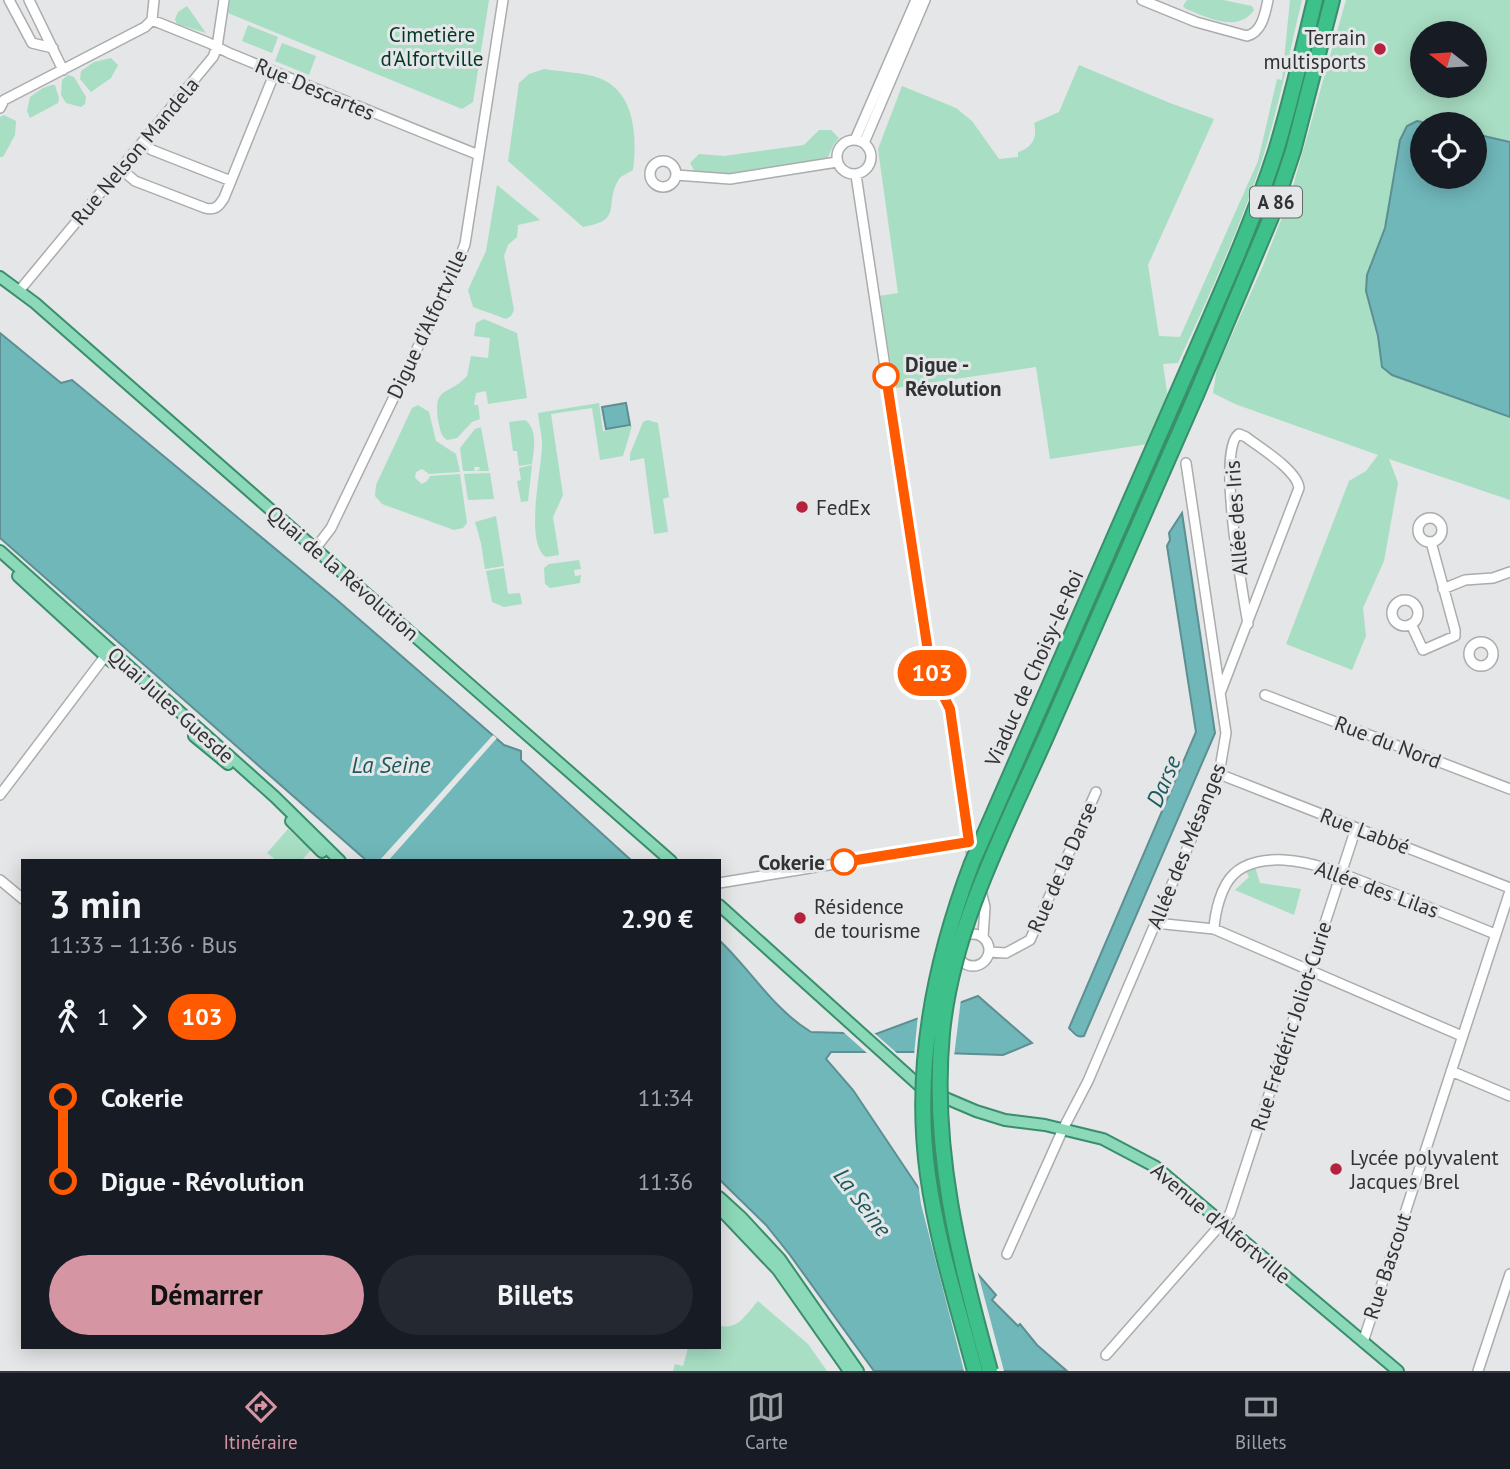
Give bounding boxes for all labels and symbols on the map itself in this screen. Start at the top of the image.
park label: Cimetière d'Alfortville [380,21,484,72]
north arrow [1410,21,1488,98]
place label: Terrain multisports [1264,24,1366,75]
marker: Terrain multisports [1372,41,1388,57]
street label: Rue Descartes [251,52,379,126]
street label: Rue Nelson Mandela [65,71,205,231]
road number: A 86 [1250,186,1302,218]
street label: Digue d'Alfortville [381,245,473,403]
place label: Digue - Révolution [905,351,1001,402]
marker: Digue - Révolution [873,363,899,389]
street label: Allée des Iris [1219,459,1253,577]
place label: FedEx [816,494,871,521]
marker: FedEx [794,499,810,515]
street label: Quai de la Révolution [261,500,425,646]
street label: Viaduc de Choisy-le-Roi [978,566,1089,771]
street label: Quai Jules Guesde [102,641,240,769]
line badge: 103 [892,650,972,696]
street label: Rue du Nord [1331,709,1445,775]
water label: La Seine [352,750,431,779]
water label: Darse [1139,751,1187,811]
street label: Allée des Mésanges [1140,759,1232,933]
street label: Rue de la Darse [1021,797,1103,937]
street label: Rue Labbé [1316,802,1414,860]
place label: Cokerie [758,849,825,876]
marker: Cokerie [831,849,857,875]
street label: Allée des Lilas [1312,854,1442,924]
place label: Résidence de tourisme [814,893,920,944]
marker: Résidence de tourisme [792,910,808,926]
street label: Rue Frédéric Joliot-Curie [1244,918,1338,1134]
place label: Lycée polyvalent Jacques Brel [1349,1144,1499,1195]
street label: Avenue d'Alfortville [1146,1157,1296,1289]
marker: Lycée polyvalent Jacques Brel [1328,1161,1344,1177]
water label: La Seine [828,1162,898,1242]
street label: Rue Bascout [1357,1209,1417,1323]

